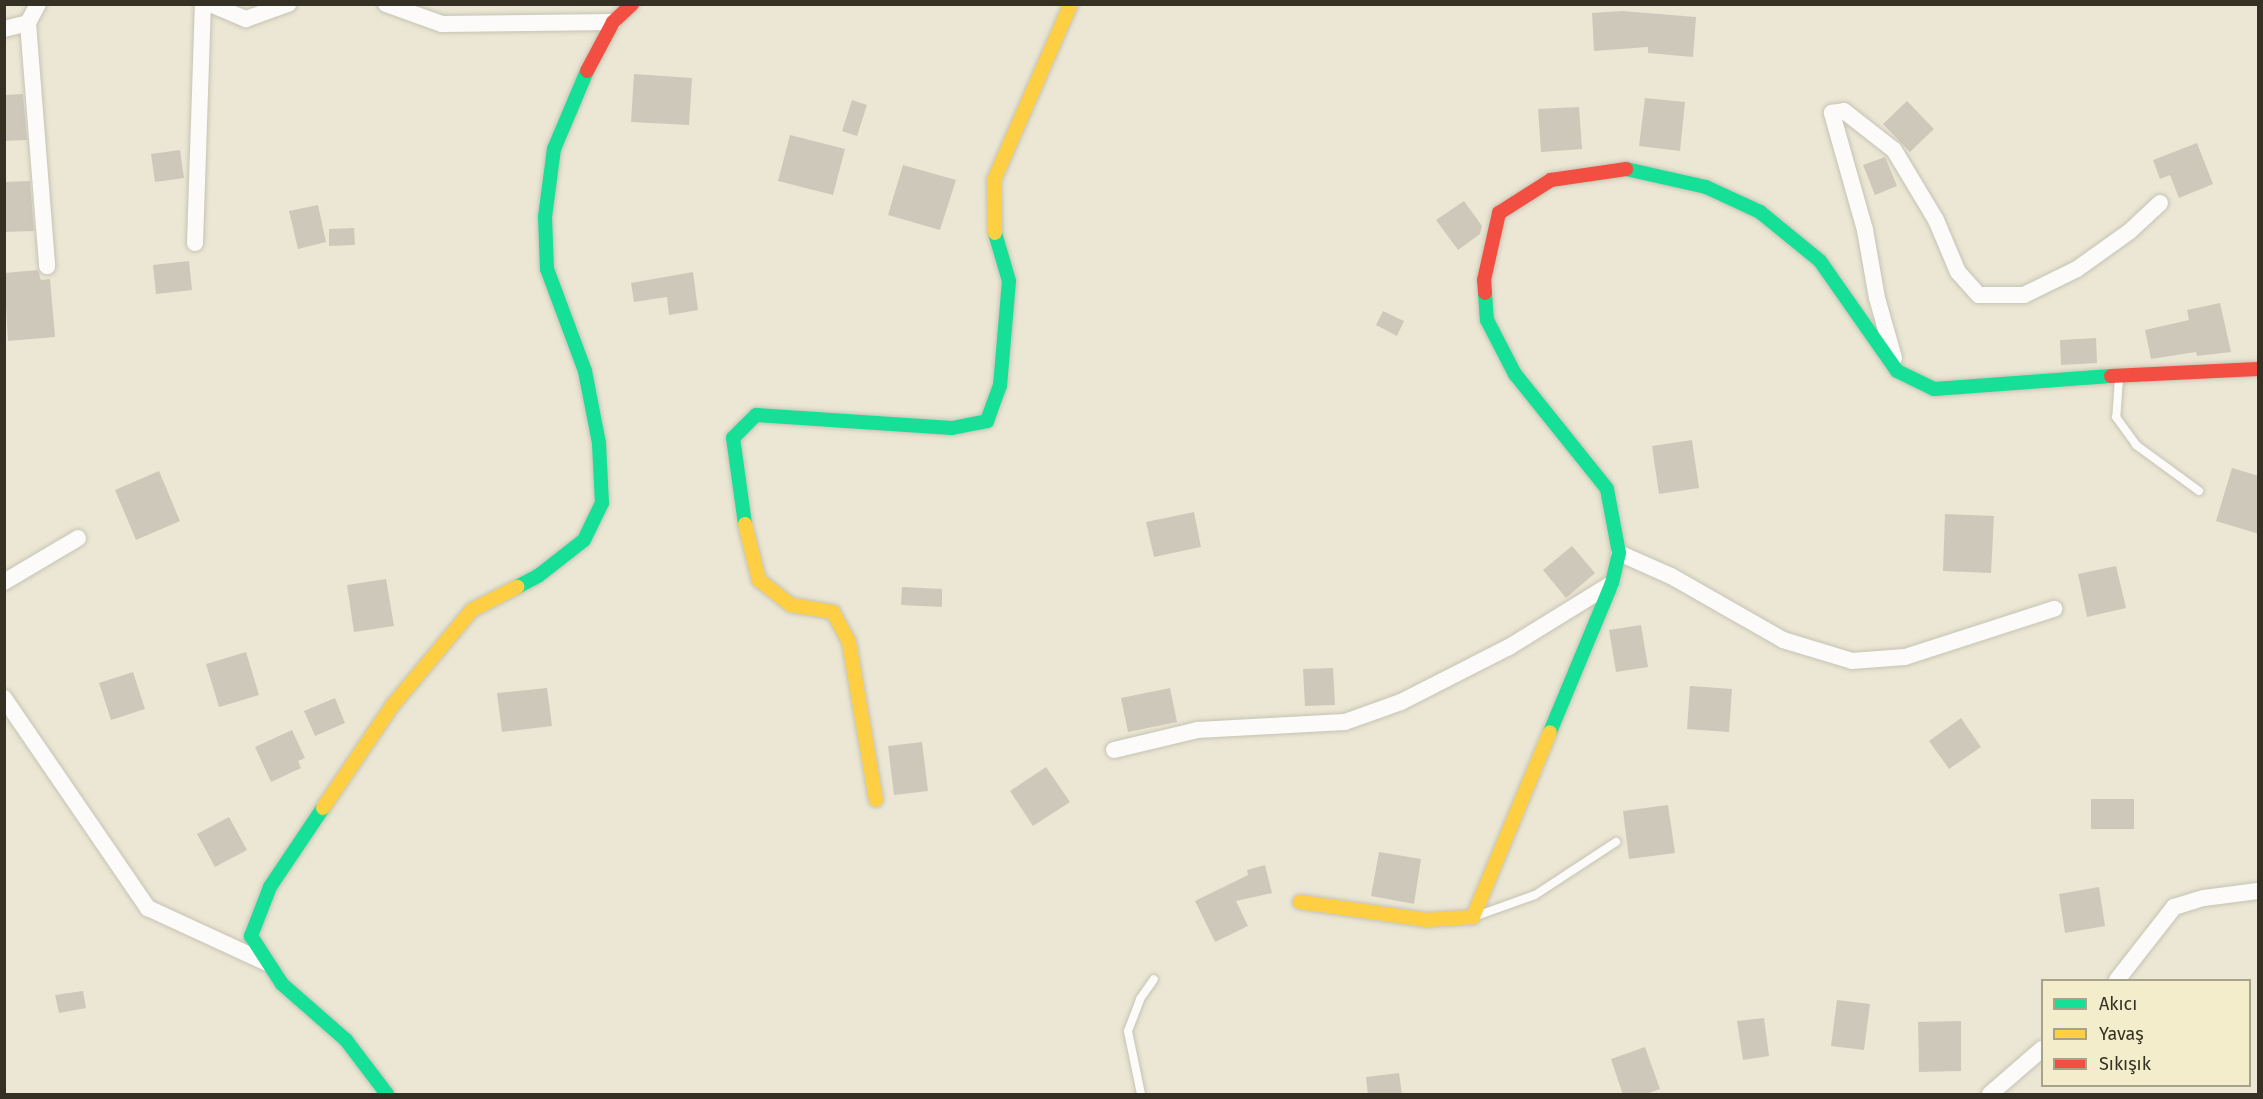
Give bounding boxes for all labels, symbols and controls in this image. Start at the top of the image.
legend [2041,979,2251,1087]
text: Akıcı [2099,993,2137,1015]
text: Yavaş [2099,1023,2144,1045]
text: Sıkışık [2099,1053,2151,1075]

